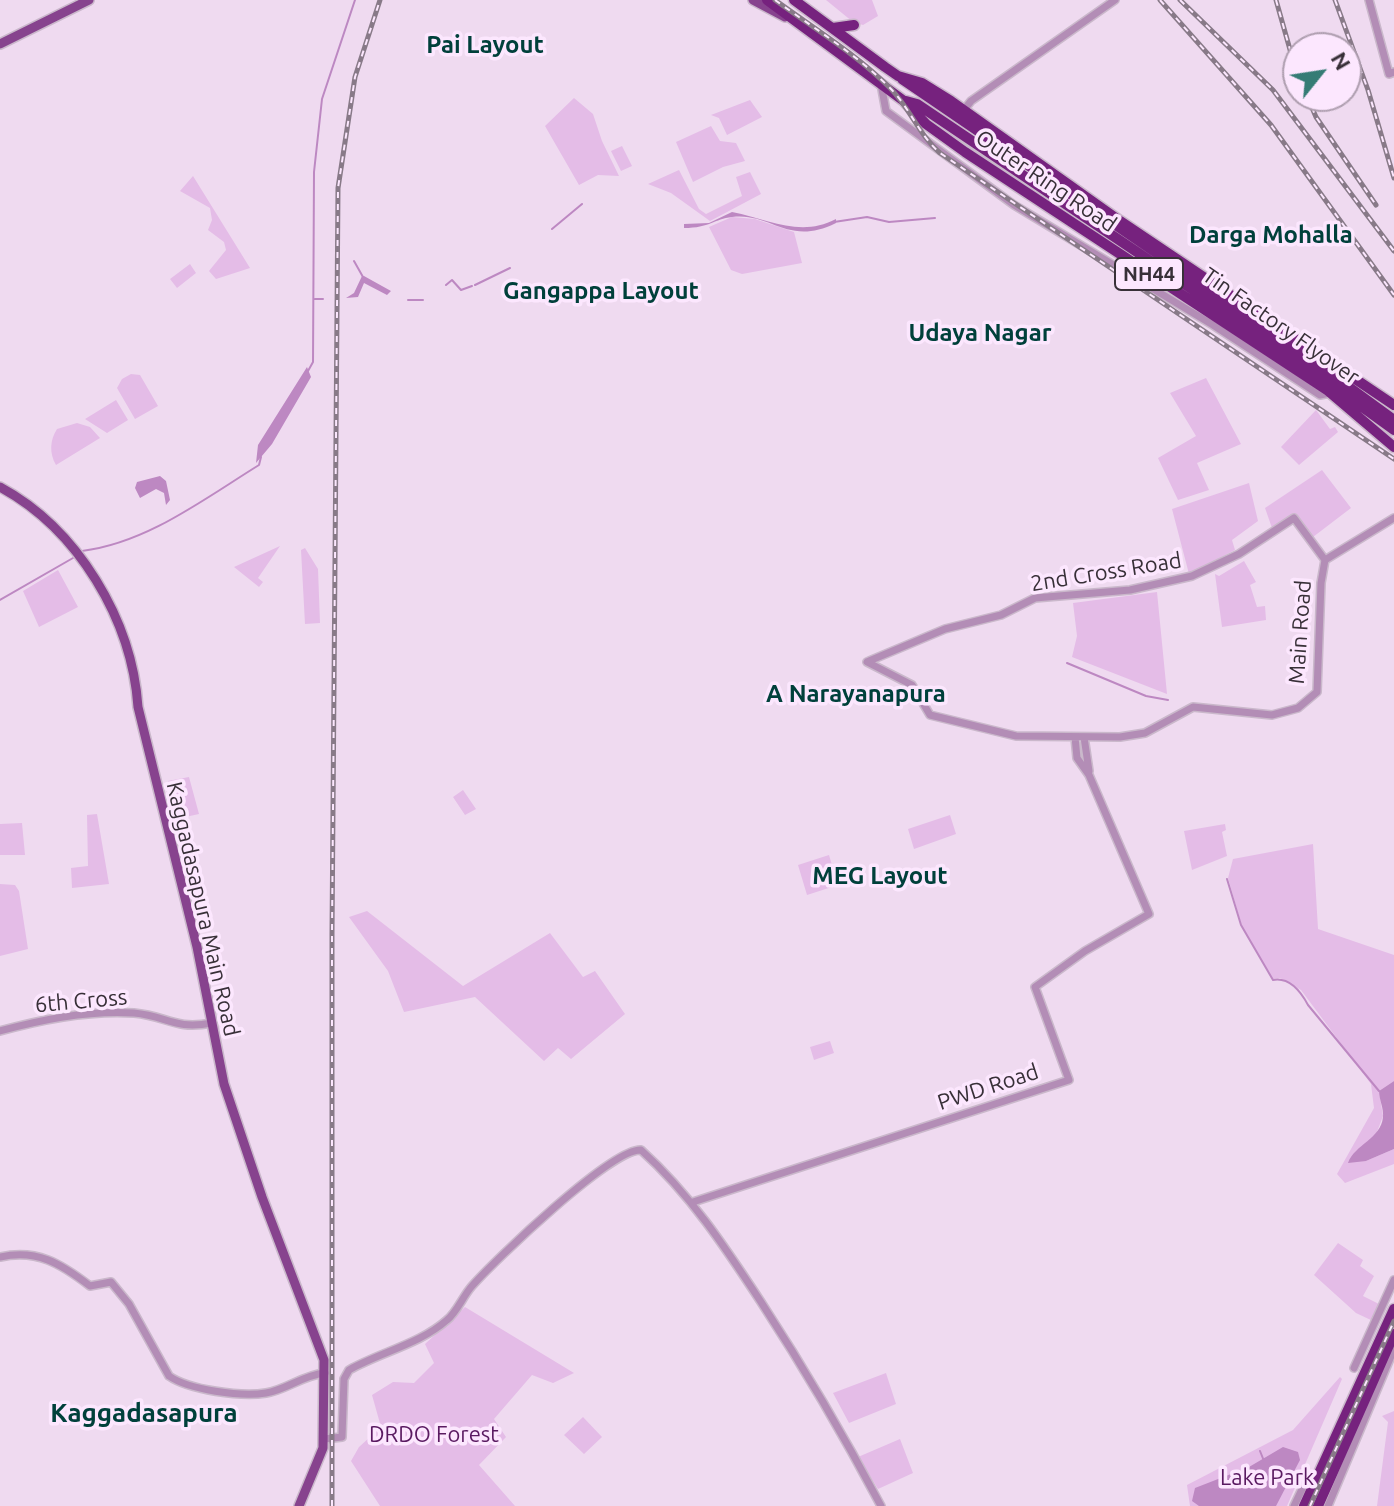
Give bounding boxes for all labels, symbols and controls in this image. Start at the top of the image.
district label: Pai Layout [426,31,544,59]
north arrow [1282,32,1362,112]
text: N [1327,47,1356,74]
street label: Outer Ring Road [971,124,1121,238]
district label: Darga Mohalla [1189,221,1353,249]
road number: NH44 [1115,258,1183,290]
street label: Tin Factory Flyover [1197,262,1365,390]
district label: Gangappa Layout [503,277,699,305]
district label: Udaya Nagar [908,319,1052,347]
street label: 2nd Cross Road [1029,547,1183,597]
street label: Main Road [1283,579,1317,685]
district label: A Narayanapura [766,680,946,708]
street label: Kaggadasapura Main Road [161,779,245,1039]
district label: MEG Layout [812,862,948,890]
street label: 6th Cross [34,984,128,1018]
street label: PWD Road [934,1058,1042,1116]
district label: Kaggadasapura [50,1397,238,1429]
park label: DRDO Forest [369,1422,499,1448]
park label: Lake Park [1220,1465,1314,1491]

